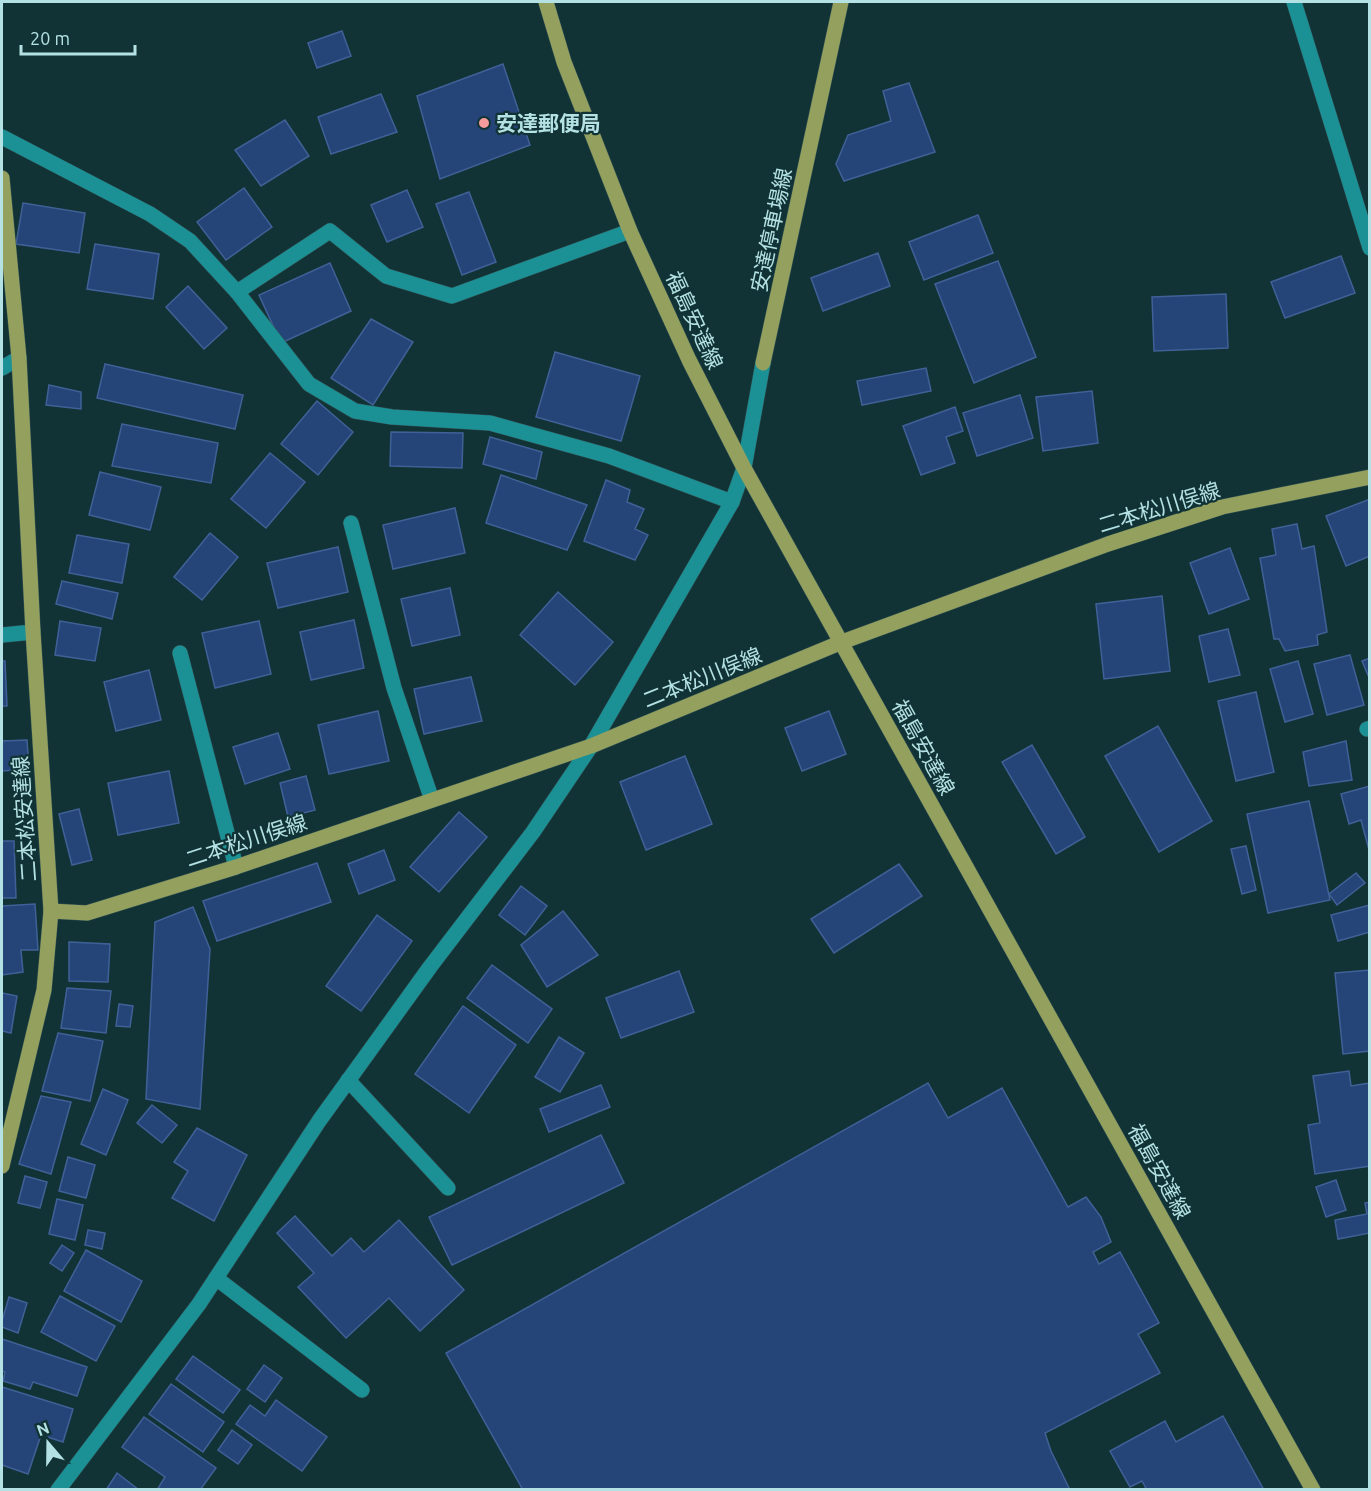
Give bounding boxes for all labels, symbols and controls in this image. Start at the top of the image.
scale bar [21,18,135,56]
text: 20 m [30,28,70,48]
place label: 安達郵便局 [496,111,601,135]
marker: 安達郵便局 [477,116,491,130]
street label: 安達停車場線 [746,166,796,294]
street label: 福島安達線 [662,267,728,373]
street label: 二本松川俣線 [1095,477,1223,537]
street label: 二本松川俣線 [639,642,765,712]
street label: 福島安達線 [888,695,960,799]
street label: 二本松安達線 [8,755,40,883]
street label: 二本松川俣線 [182,809,310,871]
street label: 福島安達線 [1124,1119,1196,1223]
north arrow [18,1413,78,1473]
text: N [34,1418,52,1439]

